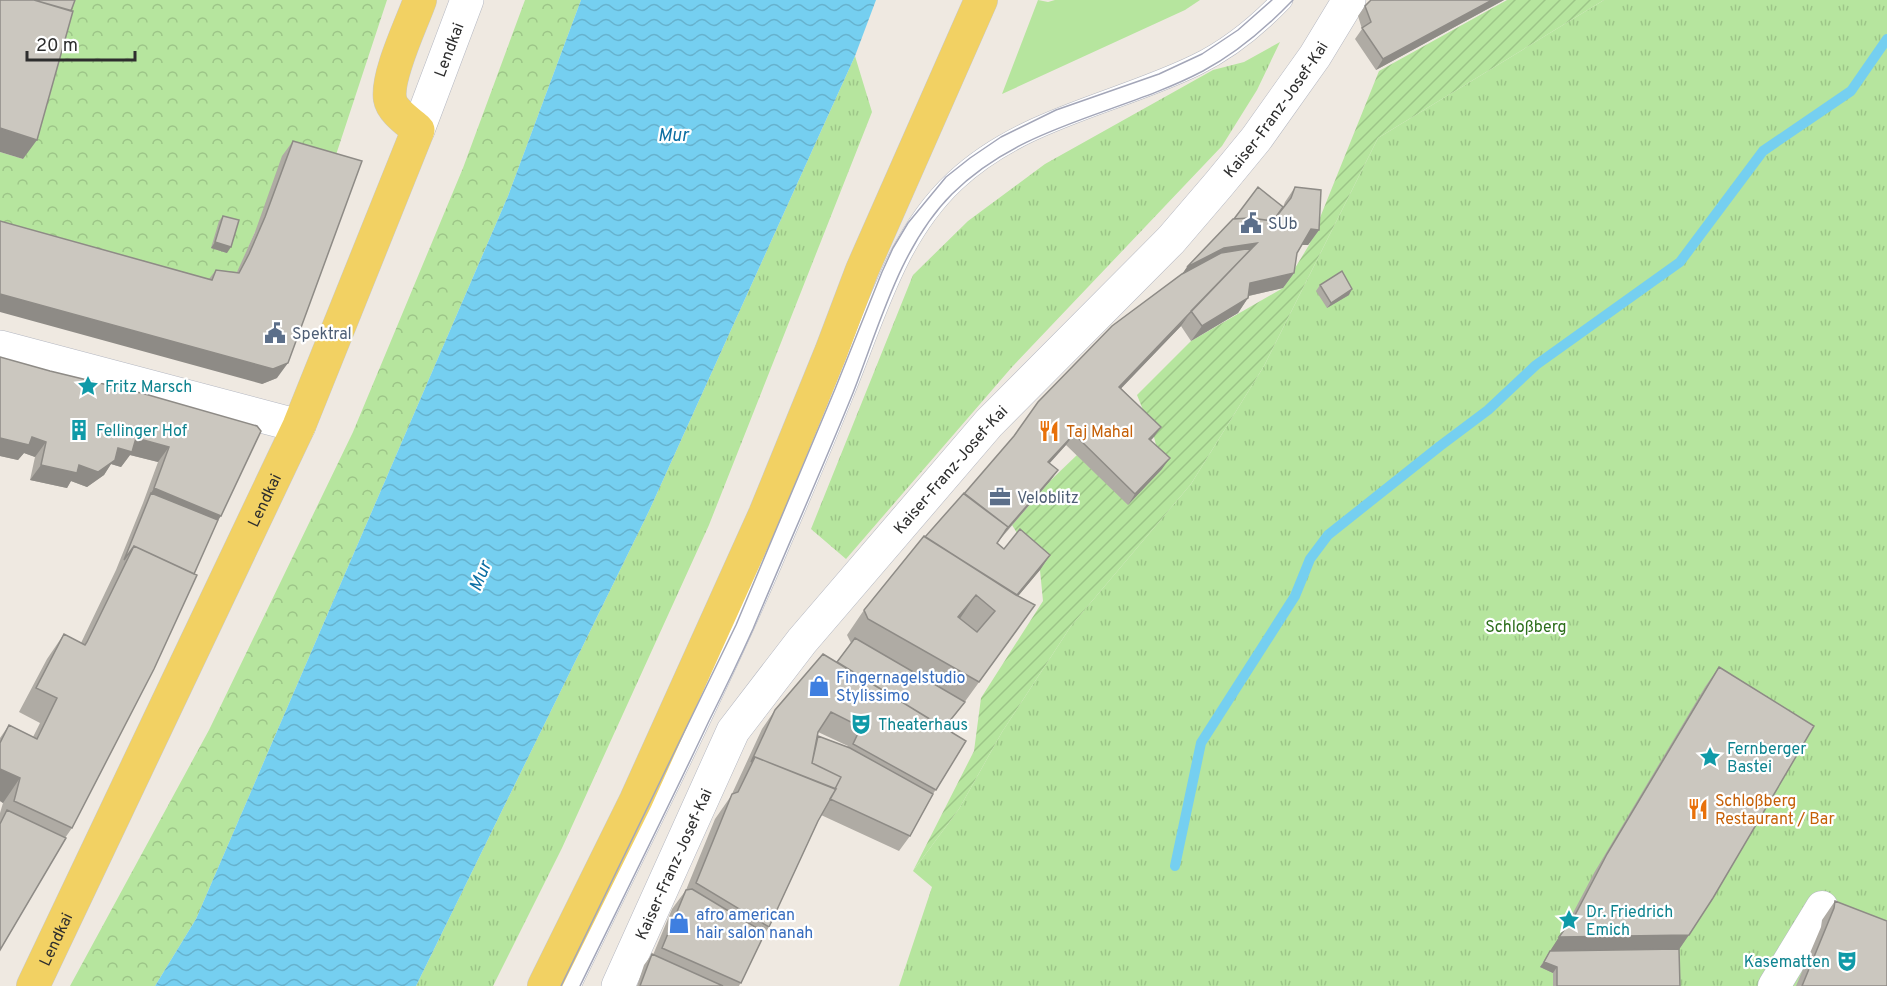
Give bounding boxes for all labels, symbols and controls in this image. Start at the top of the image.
street label: Lendkai [431,20,470,80]
scale bar [27,24,135,62]
text: 20 m [36,35,78,58]
street label: Kaiser-Franz-Josef-Kai [1220,38,1333,183]
water label: Mur [658,125,690,148]
public building icon: SUb [1239,211,1263,235]
place label: SUb [1268,215,1298,235]
public building icon: Spektral [263,321,287,345]
place label: Spektral [292,325,352,345]
place icon: Fritz Marsch [76,374,100,398]
place label: Fritz Marsch [105,378,192,398]
street label: Kaiser-Franz-Josef-Kai [890,402,1013,539]
building icon: Fellinger Hof [67,418,91,442]
restaurant icon: Taj Mahal [1037,419,1061,443]
place label: Fellinger Hof [96,422,188,442]
place label: Taj Mahal [1066,423,1134,443]
street label: Lendkai [244,471,287,531]
office icon: Veloblitz [988,485,1012,509]
place label: Veloblitz [1017,489,1079,509]
water label: Mur [465,556,499,595]
park label: Schloßberg [1485,618,1567,638]
place label: Fingernagelstudio Stylissimo [836,669,966,707]
shop icon: Fingernagelstudio Stylissimo [807,674,831,698]
theatre icon: Theaterhaus [849,712,873,736]
place label: Theaterhaus [878,716,968,736]
place label: Fernberger Bastei [1727,740,1806,778]
place icon: Fernberger Bastei [1698,745,1722,769]
street label: Kaiser-Franz-Josef-Kai [632,786,718,944]
place label: Schloßberg Restaurant / Bar [1715,792,1835,830]
restaurant icon: Schloßberg Restaurant / Bar [1686,797,1710,821]
place label: Dr. Friedrich Emich [1586,903,1673,941]
place label: afro american hair salon nanah [696,906,813,944]
place icon: Dr. Friedrich Emich [1557,908,1581,932]
street label: Lendkai [36,910,78,970]
shop icon: afro american hair salon nanah [667,911,691,935]
theatre icon: Kasematten [1835,949,1859,973]
place label: Kasematten [1744,953,1830,973]

